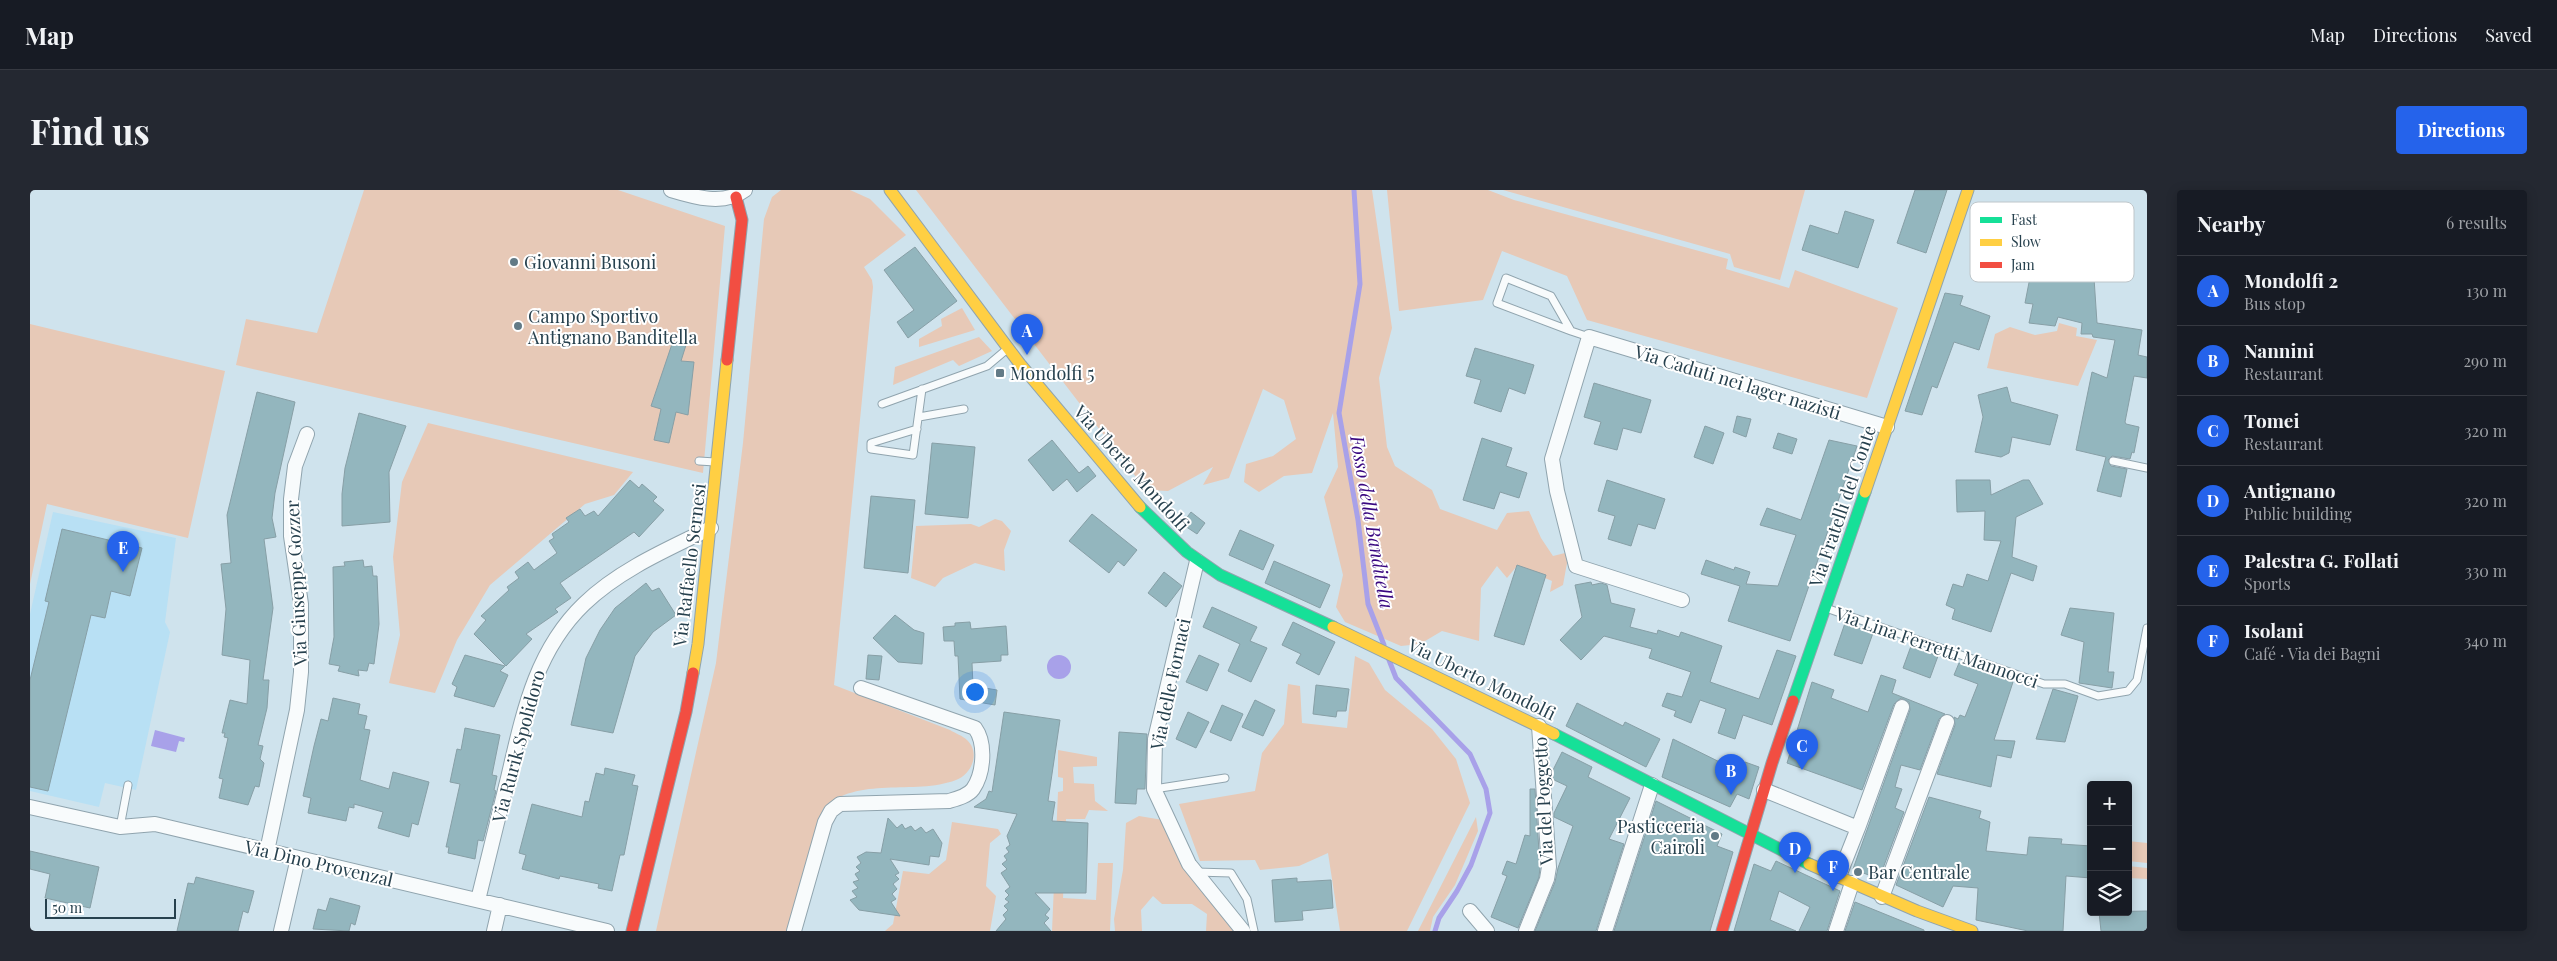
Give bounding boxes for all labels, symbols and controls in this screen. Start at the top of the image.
text: Map [25,19,74,51]
text: Map [2310,23,2345,47]
text: Directions [2373,23,2457,47]
text: Saved [2485,23,2532,47]
button: Directions [2396,106,2527,154]
text: Find us [30,107,150,154]
legend [1970,202,2134,282]
text: Nearby [2197,209,2266,237]
text: Fast [2011,210,2038,229]
text: 6 results [2446,212,2507,233]
text: Slow [2011,232,2041,251]
place label: Giovanni Busoni [524,250,656,274]
text: Jam [2010,255,2035,274]
marker: Giovanni Busoni [508,256,520,268]
text: Mondolfi 2 [2244,267,2338,293]
text: A [2208,280,2218,301]
text: 130 m [2466,280,2507,301]
text: Bus stop [2244,293,2305,314]
place label: Campo Sportivo Antignano Banditella [527,304,697,349]
pin: A [1011,314,1043,355]
marker: Campo Sportivo Antignano Banditella [512,320,524,332]
text: Nannini [2244,337,2314,363]
street label: Via Caduti nei lager nazisti [1631,339,1844,425]
text: B [2208,350,2218,371]
text: 290 m [2463,350,2507,371]
place label: Mondolfi 5 [1010,361,1094,385]
text: Restaurant [2244,363,2323,384]
marker: Mondolfi 5 [994,367,1006,379]
street label: Via Uberto Mondolfi [1068,399,1195,536]
text: Tomei [2244,407,2299,433]
text: C [2207,420,2219,441]
text: 320 m [2464,420,2507,441]
street label: Via Fratelli del Conte [1803,422,1881,591]
water label: Fosso della Banditella [1345,432,1401,611]
text: Restaurant [2244,433,2323,454]
text: Antignano [2244,477,2335,503]
street label: Via Raffaello Sernesi [667,482,711,649]
text: D [2207,490,2219,511]
text: 320 m [2464,490,2507,511]
street label: Via Giuseppe Gozzer [280,499,312,668]
text: Public building [2244,503,2352,524]
pin: E [107,531,139,572]
text: Palestra G. Follati [2244,547,2399,573]
text: E [2208,560,2218,581]
text: 330 m [2465,560,2507,581]
text: Sports [2244,573,2291,594]
street label: Via Lina Ferretti Mannocci [1831,601,2042,693]
street label: Via delle Fornaci [1144,616,1196,753]
text: Isolani [2244,617,2304,643]
text: F [2208,630,2218,651]
text: 340 m [2464,630,2507,651]
street label: Via Uberto Mondolfi [1403,632,1560,725]
text: Café · Via dei Bagni [2244,643,2381,664]
street label: Via Rurik Spolidoro [486,667,550,826]
your location [962,679,988,705]
pin: C [1786,729,1818,770]
street label: Via del Poggetto [1528,736,1558,867]
pin: B [1715,754,1747,795]
map controls [2087,781,2132,916]
button: + [2087,781,2132,826]
place label: Pasticceria Cairoli [1617,814,1705,859]
button: − [2087,826,2132,871]
marker: Pasticceria Cairoli [1709,830,1721,842]
pin: D [1779,832,1811,873]
street label: Via Dino Provenzal [241,834,396,892]
pin: F [1817,850,1849,891]
place label: Bar Centrale [1868,860,1970,884]
marker: Bar Centrale [1852,866,1864,878]
button: layers [2087,871,2132,916]
scale bar [45,896,176,919]
text: 50 m [52,898,82,917]

